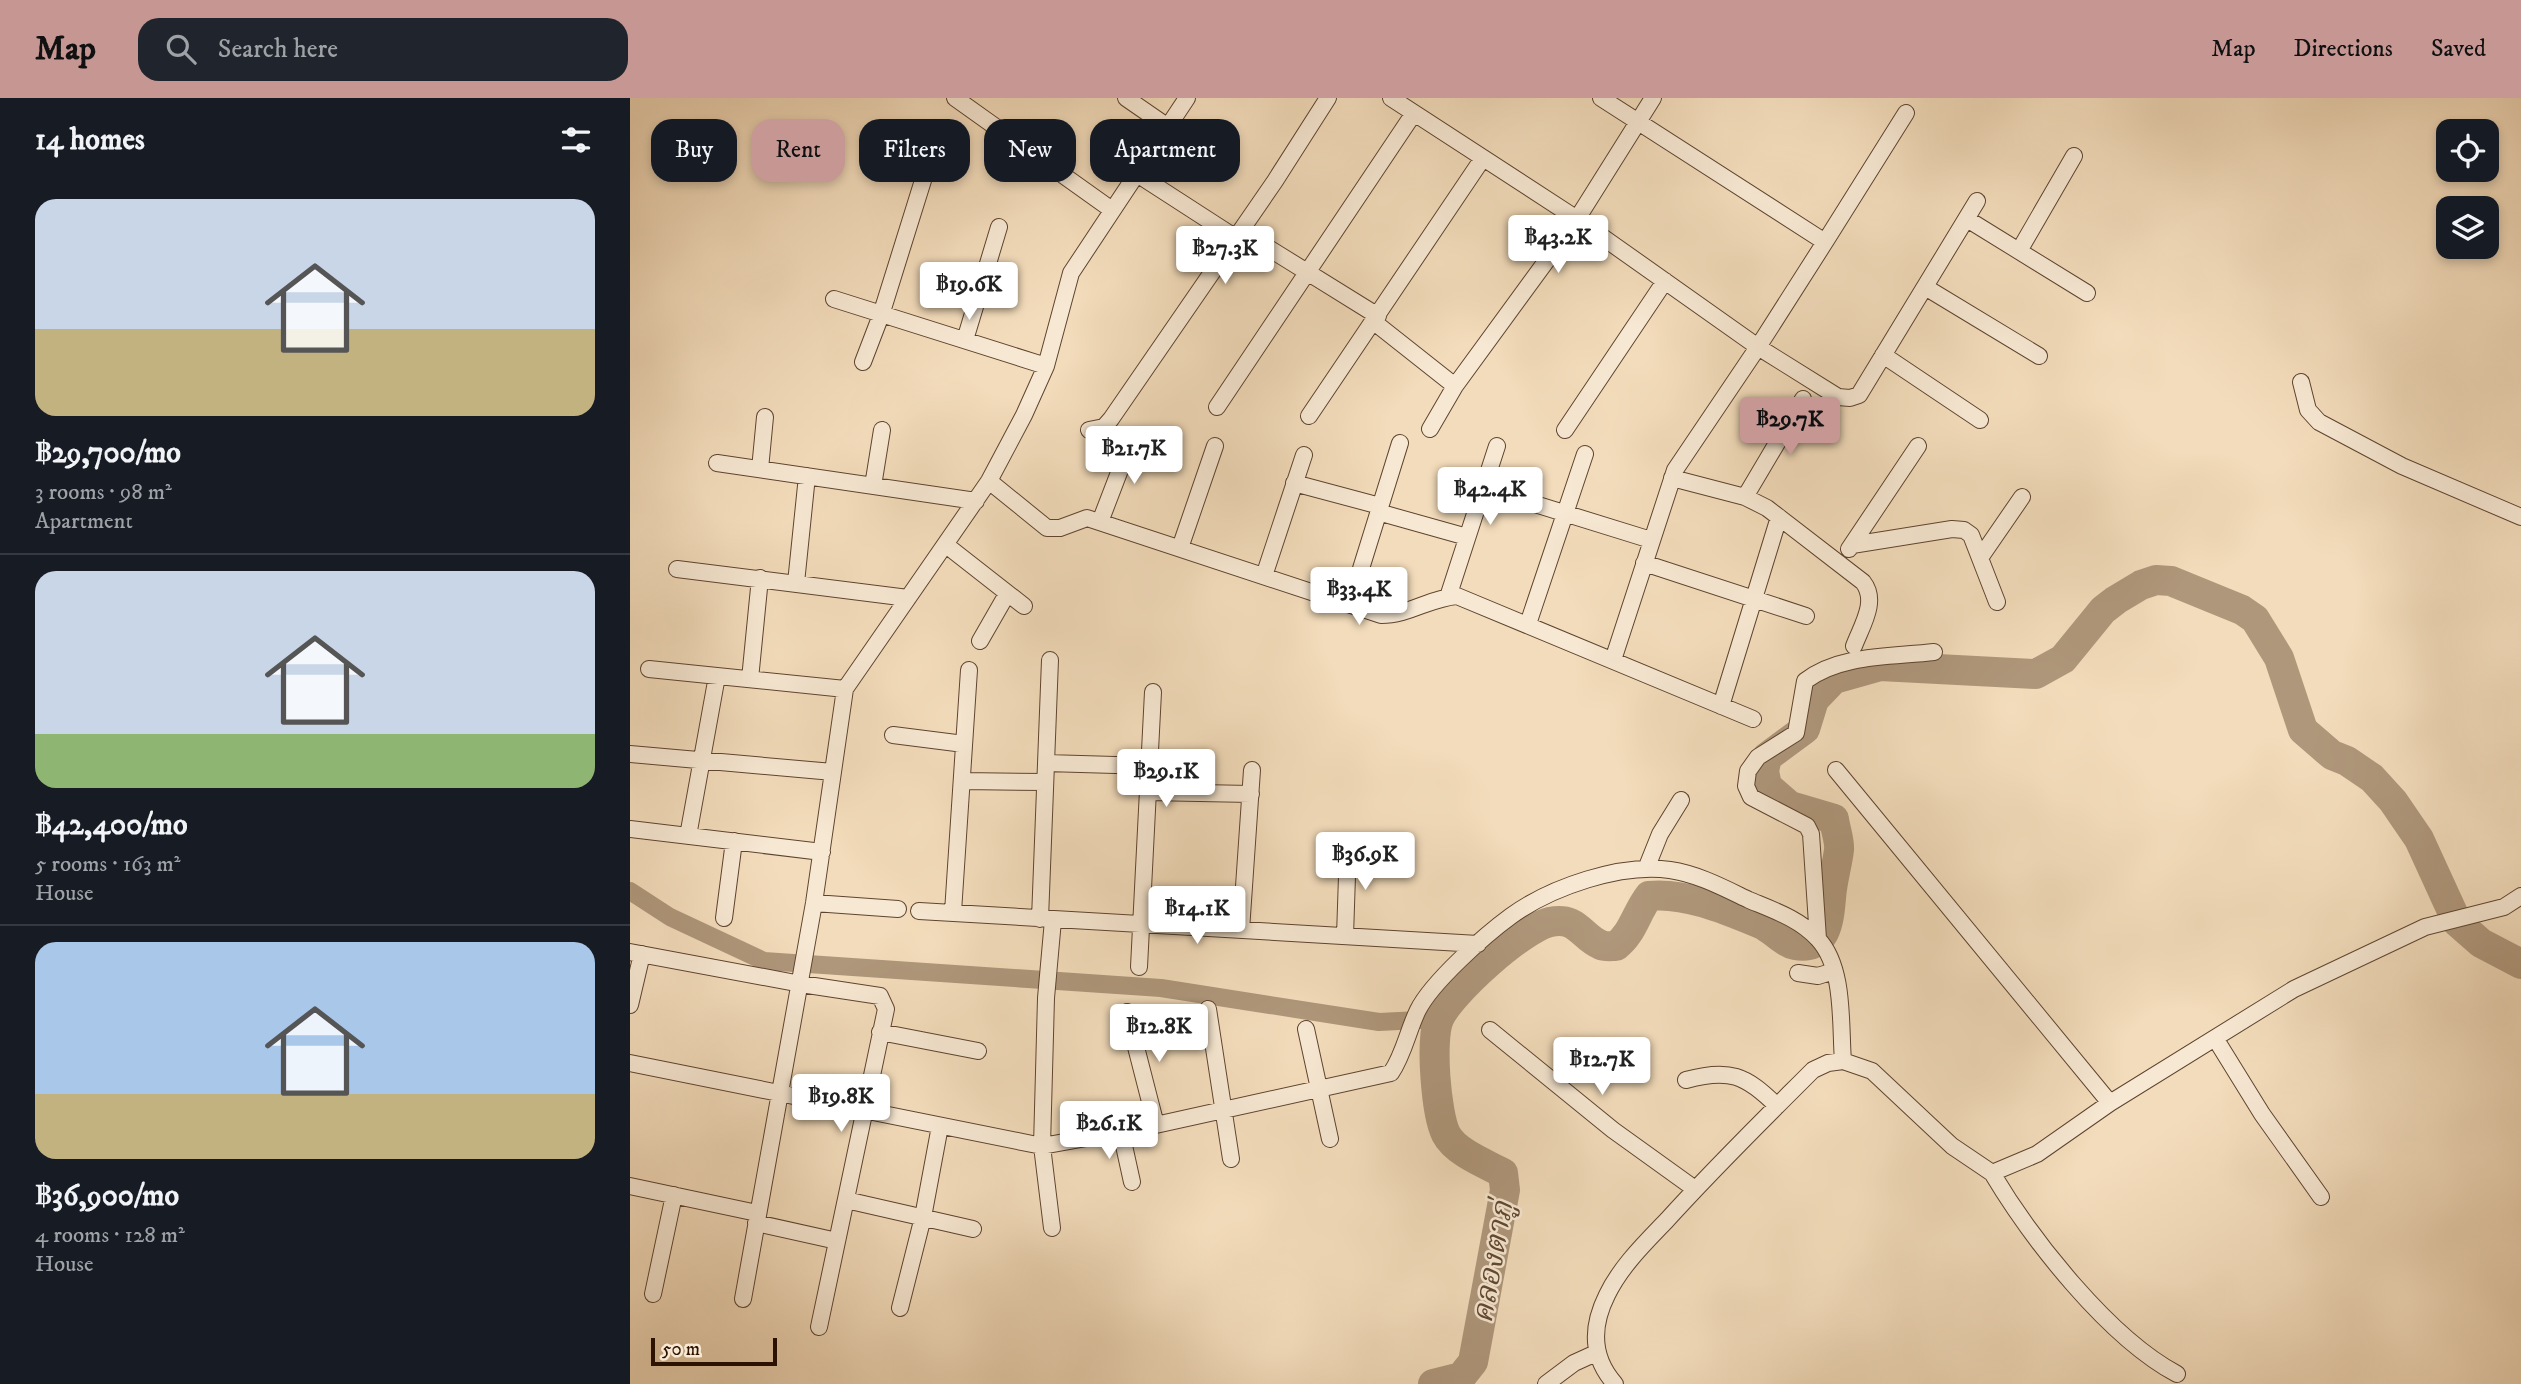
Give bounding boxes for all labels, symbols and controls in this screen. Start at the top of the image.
search box [138,18,628,81]
text: Map [35,29,96,70]
icon: search [162,30,200,68]
text: Search here [218,33,338,66]
text: Map [2211,34,2256,64]
text: Directions [2294,34,2393,64]
text: Saved [2431,34,2486,64]
chip: Buy [651,119,737,182]
chip: Rent [751,119,845,182]
chip: Filters [859,119,970,182]
chip: New [984,119,1076,182]
chip: Apartment [1090,119,1240,182]
map controls [2436,119,2499,259]
button: locate [2436,119,2499,182]
icon: filters [557,121,595,159]
text: 14 homes [35,122,145,159]
button: layers [2436,196,2499,259]
pin: ฿43.2K [1501,216,1615,275]
text: ฿43.2K [1524,223,1592,252]
pin: ฿27.3K [1168,226,1282,286]
text: ฿27.3K [1192,234,1258,263]
icon: home [252,245,378,371]
pin: ฿19.6K [912,262,1026,322]
text: ฿19.6K [936,270,1002,299]
pin: ฿29.7K [1733,398,1847,457]
text: ฿29.7K [1756,405,1824,434]
pin: ฿21.7K [1077,426,1191,486]
text: ฿21.7K [1102,434,1166,463]
text: ฿29,700/mo [35,435,181,472]
pin: ฿42.4K [1433,468,1547,527]
text: ฿42.4K [1454,475,1526,504]
text: 3 rooms · 98 m² [35,478,172,507]
text: Apartment [35,507,133,536]
pin: ฿33.4K [1302,568,1416,627]
text: ฿33.4K [1326,575,1392,604]
icon: home [252,617,378,743]
pin: ฿29.1K [1109,750,1223,809]
text: ฿29.1K [1133,757,1199,786]
text: ฿42,400/mo [35,807,188,844]
pin: ฿36.9K [1308,832,1422,892]
text: ฿36.9K [1332,840,1398,869]
text: 5 rooms · 163 m² [35,850,181,879]
text: House [35,879,93,908]
pin: ฿14.1K [1140,886,1254,946]
text: ฿14.1K [1164,894,1230,923]
icon: home [252,988,378,1114]
pin: ฿12.8K [1102,1004,1216,1064]
text: ฿12.8K [1126,1012,1192,1041]
pin: ฿12.7K [1545,1038,1659,1097]
text: ฿12.7K [1569,1045,1635,1074]
pin: ฿19.8K [784,1074,898,1134]
text: ฿19.8K [808,1082,874,1111]
pin: ฿26.1K [1052,1102,1166,1161]
text: ฿26.1K [1076,1109,1142,1138]
text: ฿36,900/mo [35,1178,179,1215]
water label: คลองตาภู่ [1465,1195,1523,1326]
text: 4 rooms · 128 m² [35,1221,185,1250]
text: House [35,1250,93,1279]
scale bar [651,1335,777,1367]
text: 50 m [662,1338,700,1361]

